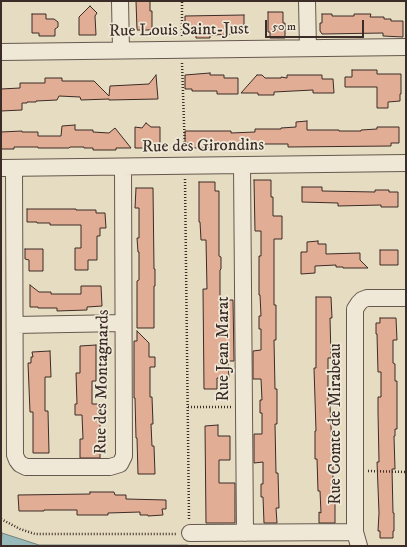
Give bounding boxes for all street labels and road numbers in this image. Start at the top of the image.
street label: Rue Louis Saint-Just [109,20,249,42]
street label: Rue des Girondins [142,136,264,158]
street label: Rue Jean Marat [214,296,234,402]
street label: Rue des Montagnards [92,309,114,455]
street label: Rue Comte de Mirabeau [326,343,346,505]

